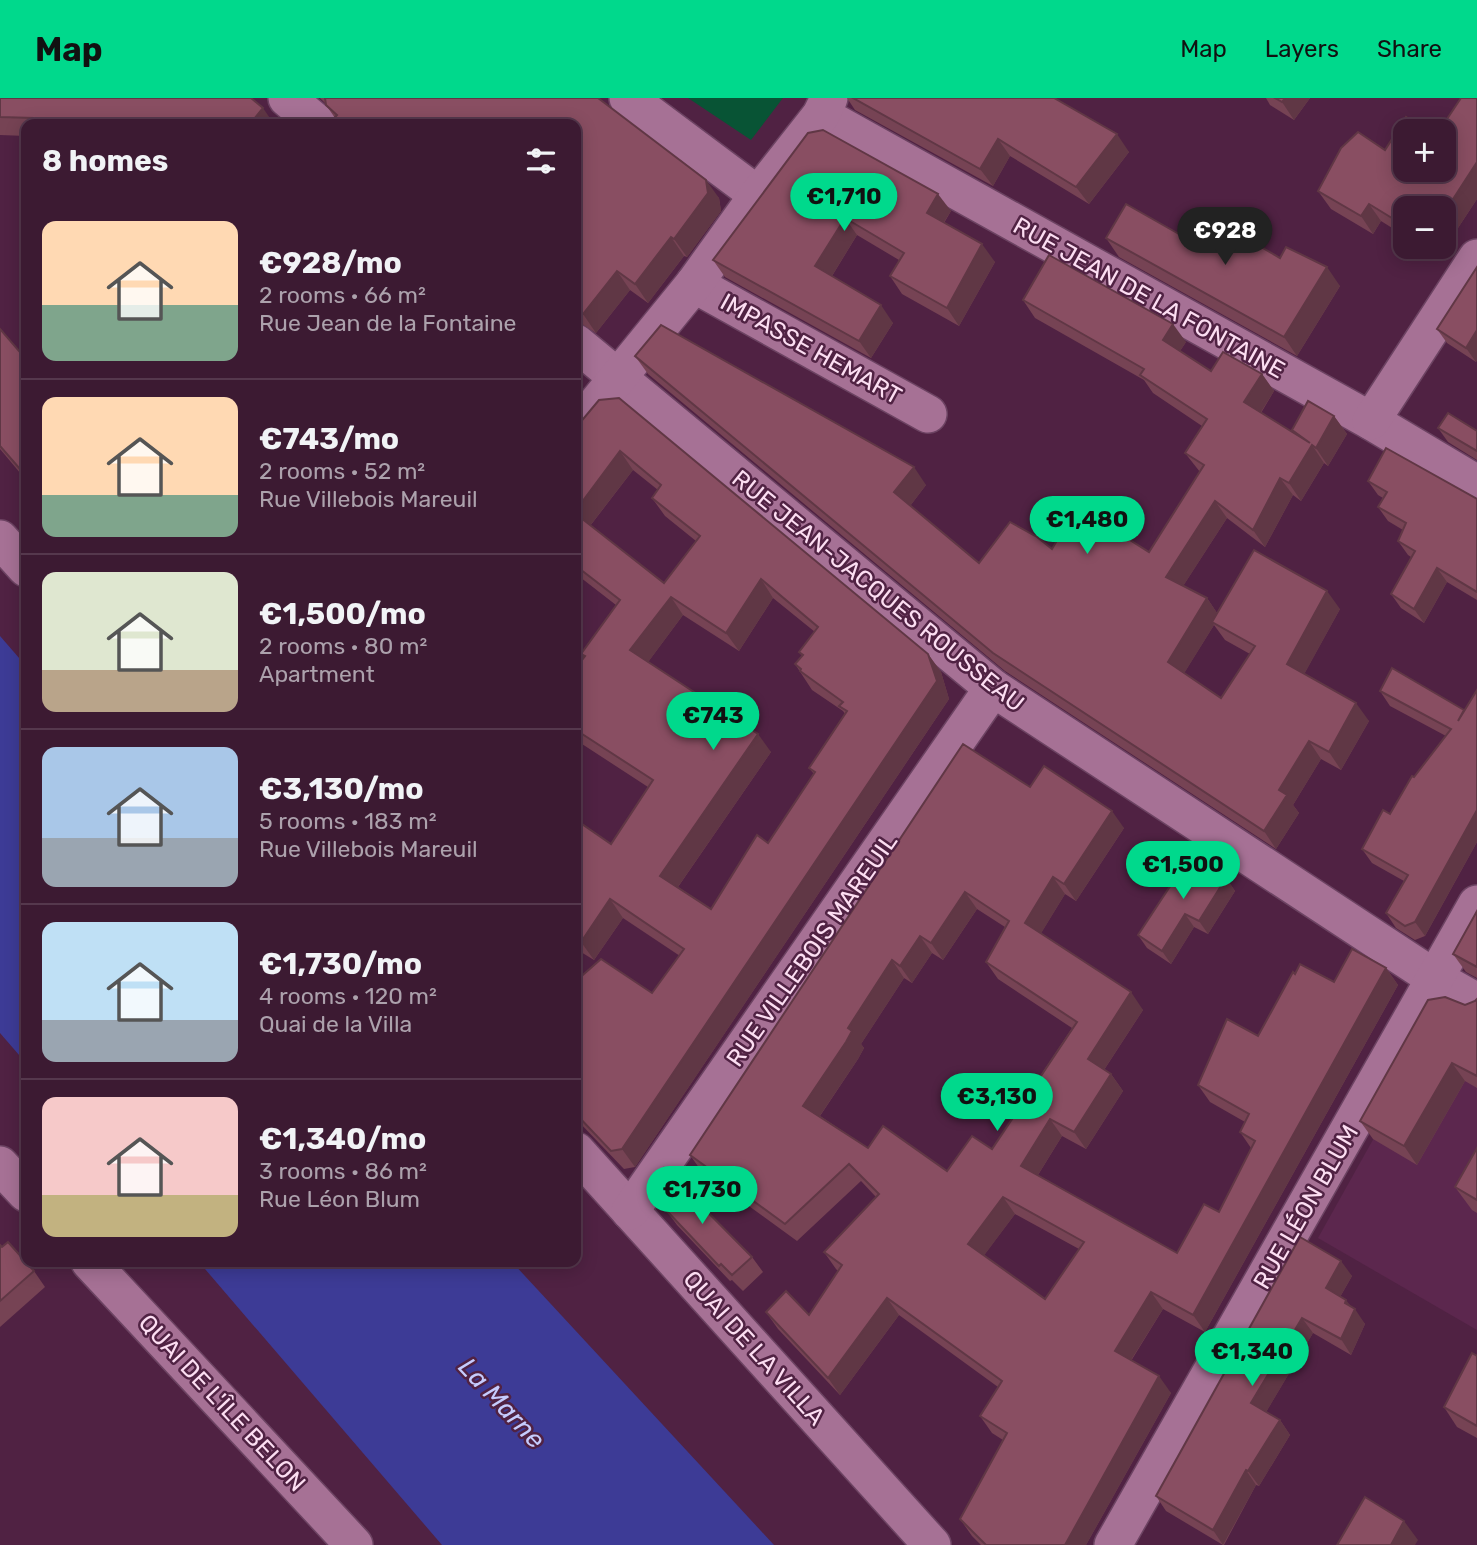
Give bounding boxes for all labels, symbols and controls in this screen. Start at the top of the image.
text: Map [35,30,103,69]
text: Map [1180,35,1227,63]
text: Layers [1265,35,1339,63]
text: Share [1377,35,1442,63]
map controls [1393,119,1456,259]
button: + [1393,119,1456,182]
icon: filters [522,142,560,180]
text: 8 homes [42,143,168,179]
pin: €1,710 [787,174,901,233]
text: €1,710 [806,182,882,210]
button: − [1393,196,1456,259]
pin: €928 [1184,208,1266,267]
street label: RUE JEAN DE LA FONTAINE [1008,212,1290,384]
text: €928 [1193,216,1257,244]
text: €928/mo [259,245,402,281]
icon: home [98,249,182,333]
text: 2 rooms · 66 m² [259,281,426,309]
street label: IMPASSE HEMART [716,288,906,410]
text: Rue Jean de la Fontaine [259,309,517,337]
text: €743/mo [259,421,399,457]
icon: home [98,425,182,509]
text: 2 rooms · 52 m² [259,457,425,485]
street label: RUE JEAN-JACQUES ROUSSEAU [726,465,1030,717]
text: Rue Villebois Mareuil [259,485,478,513]
pin: €1,480 [1030,496,1144,556]
text: €1,480 [1046,505,1128,533]
text: €1,500/mo [259,596,426,632]
icon: home [98,600,182,684]
text: 2 rooms · 80 m² [259,632,427,660]
text: Apartment [259,660,375,688]
pin: €743 [672,692,754,752]
text: €743 [682,701,744,729]
text: €3,130/mo [259,771,424,807]
icon: home [98,775,182,859]
text: 5 rooms · 183 m² [259,807,436,835]
street label: RUE VILLEBOIS MAREUIL [721,828,903,1072]
text: Rue Villebois Mareuil [259,835,478,863]
pin: €1,500 [1126,842,1240,901]
text: €1,500 [1142,850,1224,878]
text: €1,730/mo [259,946,422,982]
icon: home [98,950,182,1034]
text: 4 rooms · 120 m² [259,982,437,1010]
text: Quai de la Villa [259,1010,412,1038]
pin: €3,130 [940,1074,1054,1133]
text: €3,130 [957,1082,1037,1110]
street label: RUE LÉON BLUM [1248,1120,1364,1294]
text: €1,340/mo [259,1121,426,1157]
icon: home [98,1125,182,1209]
text: 3 rooms · 86 m² [259,1157,427,1185]
pin: €1,730 [645,1166,759,1226]
text: €1,730 [662,1175,742,1203]
text: Rue Léon Blum [259,1185,420,1213]
street label: QUAI DE LA VILLA [677,1265,831,1431]
street label: QUAI DE L'ÎLE BELON [133,1309,311,1497]
pin: €1,340 [1195,1328,1309,1388]
text: €1,340 [1211,1337,1293,1365]
water label: La Marne [452,1352,552,1455]

